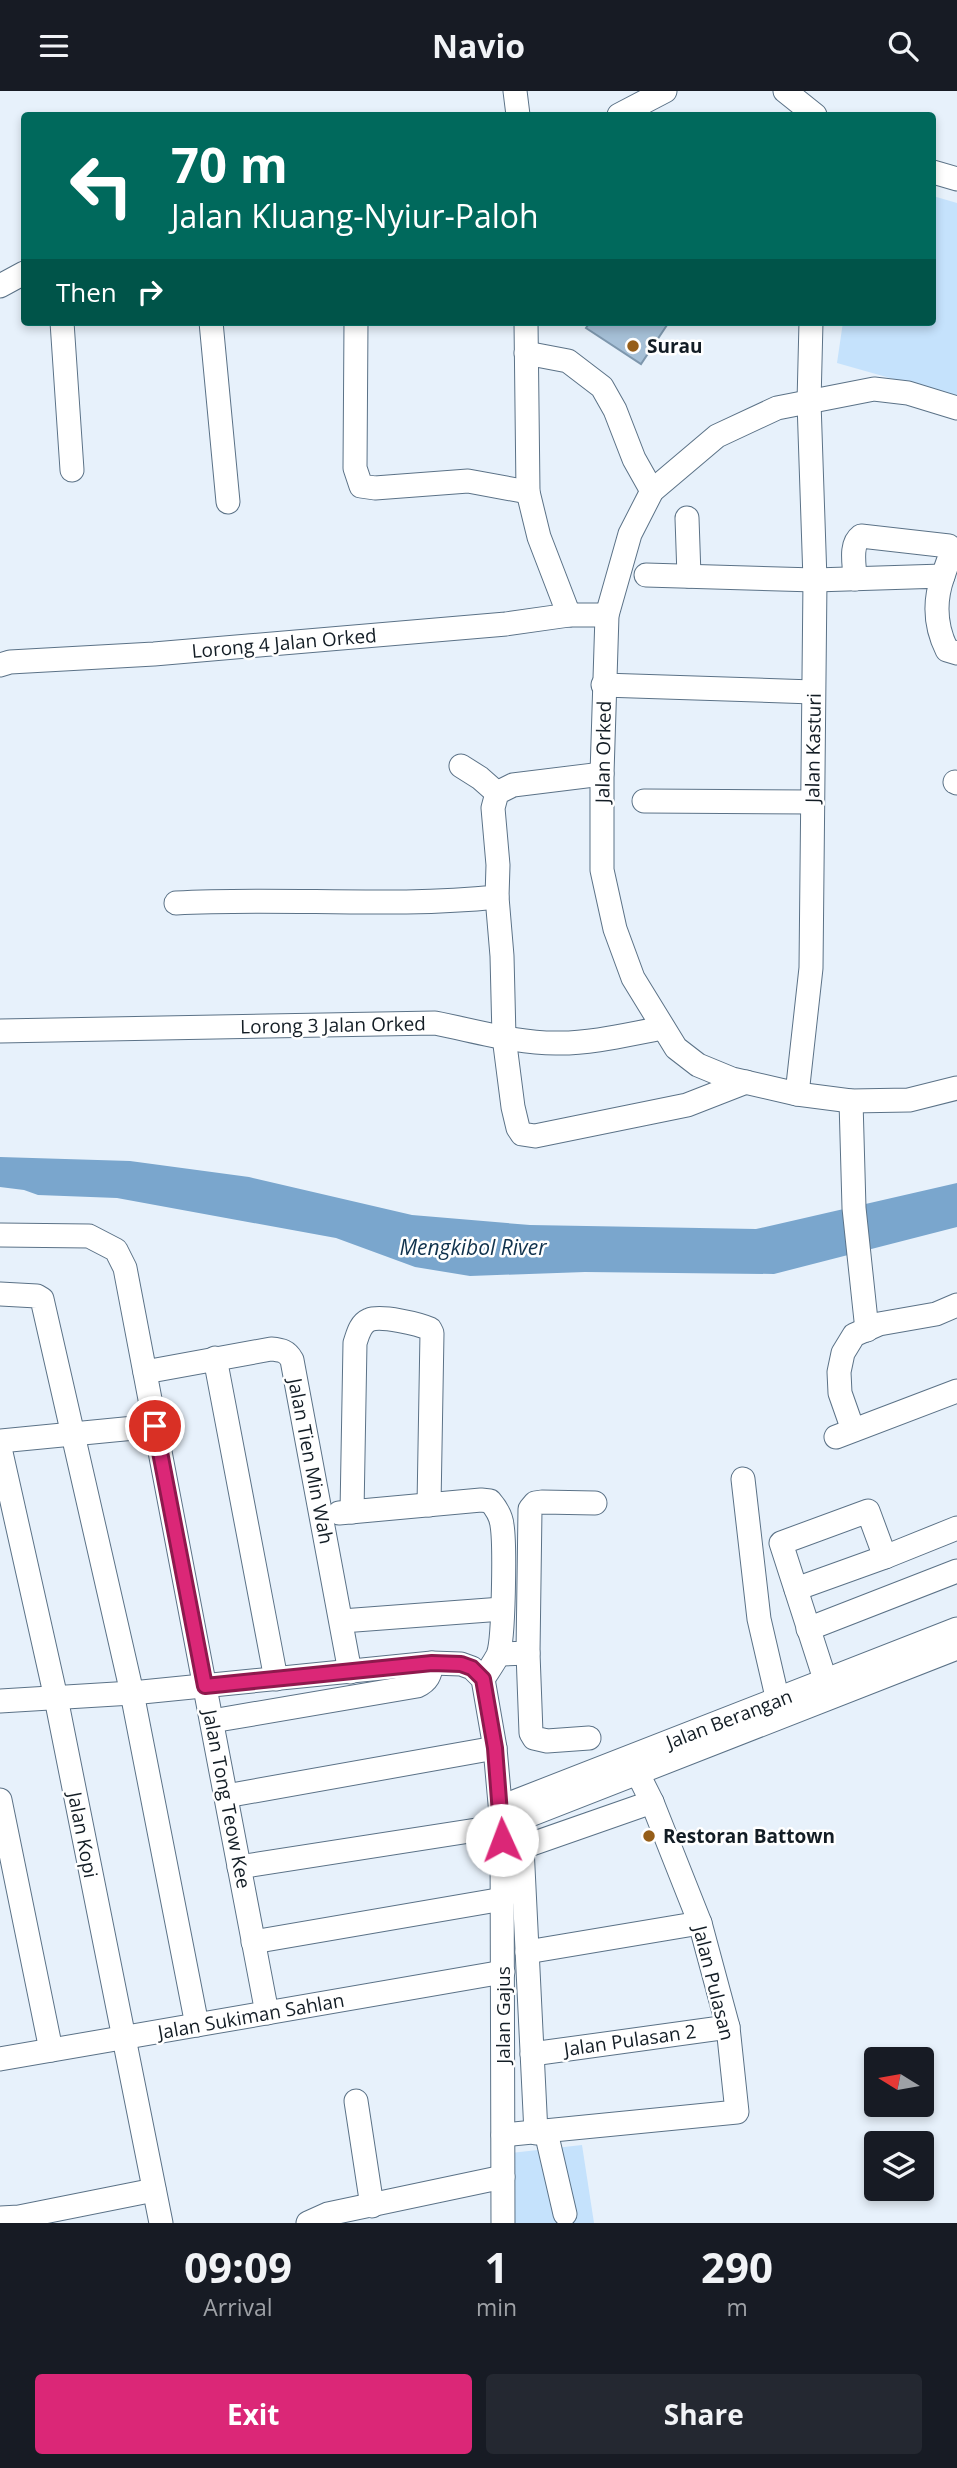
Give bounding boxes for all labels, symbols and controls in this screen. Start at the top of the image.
text: Navio [432,24,525,67]
icon: menu [35,27,73,65]
icon: search [884,27,922,65]
text: 70 m [171,131,288,197]
icon: left [56,140,147,231]
text: Jalan Kluang-Nyiur-Paloh [171,194,539,237]
icon: right [131,273,169,311]
text: Then [56,274,117,310]
place label: Surau [647,333,703,359]
marker: Surau [625,338,641,354]
street label: Lorong 4 Jalan Orked [190,622,378,664]
street label: Jalan Kasturi [799,693,827,805]
street label: Jalan Orked [589,701,617,805]
street label: Lorong 3 Jalan Orked [240,1010,426,1040]
water label: Mengkibol River [399,1233,547,1261]
street label: Jalan Tien Min Wah [282,1374,340,1546]
pin [125,1396,185,1456]
icon: arrive [136,1407,174,1445]
street label: Jalan Berangan [660,1683,796,1756]
street label: Jalan Tong Teow Kee [197,1705,257,1891]
street label: Jalan Kopi [62,1788,104,1880]
position arrow [465,1803,539,1877]
place label: Restoran Battown [663,1823,835,1849]
marker: Restoran Battown [641,1828,657,1844]
street label: Jalan Pulasan [687,1921,741,2043]
street label: Jalan Gajus [490,1966,516,2066]
street label: Jalan Sukiman Sahlan [154,1987,346,2046]
street label: Jalan Pulasan 2 [560,2018,698,2062]
north arrow [864,2047,934,2117]
map controls [864,2047,934,2201]
button: layers [864,2131,934,2201]
text: 09:09 [184,2238,292,2295]
text: 1 [484,2238,509,2295]
text: 290 [701,2238,773,2295]
text: Arrival [203,2291,273,2323]
text: min [476,2291,517,2323]
text: m [726,2291,748,2323]
button: Exit [35,2374,472,2454]
button: Share [486,2374,922,2454]

